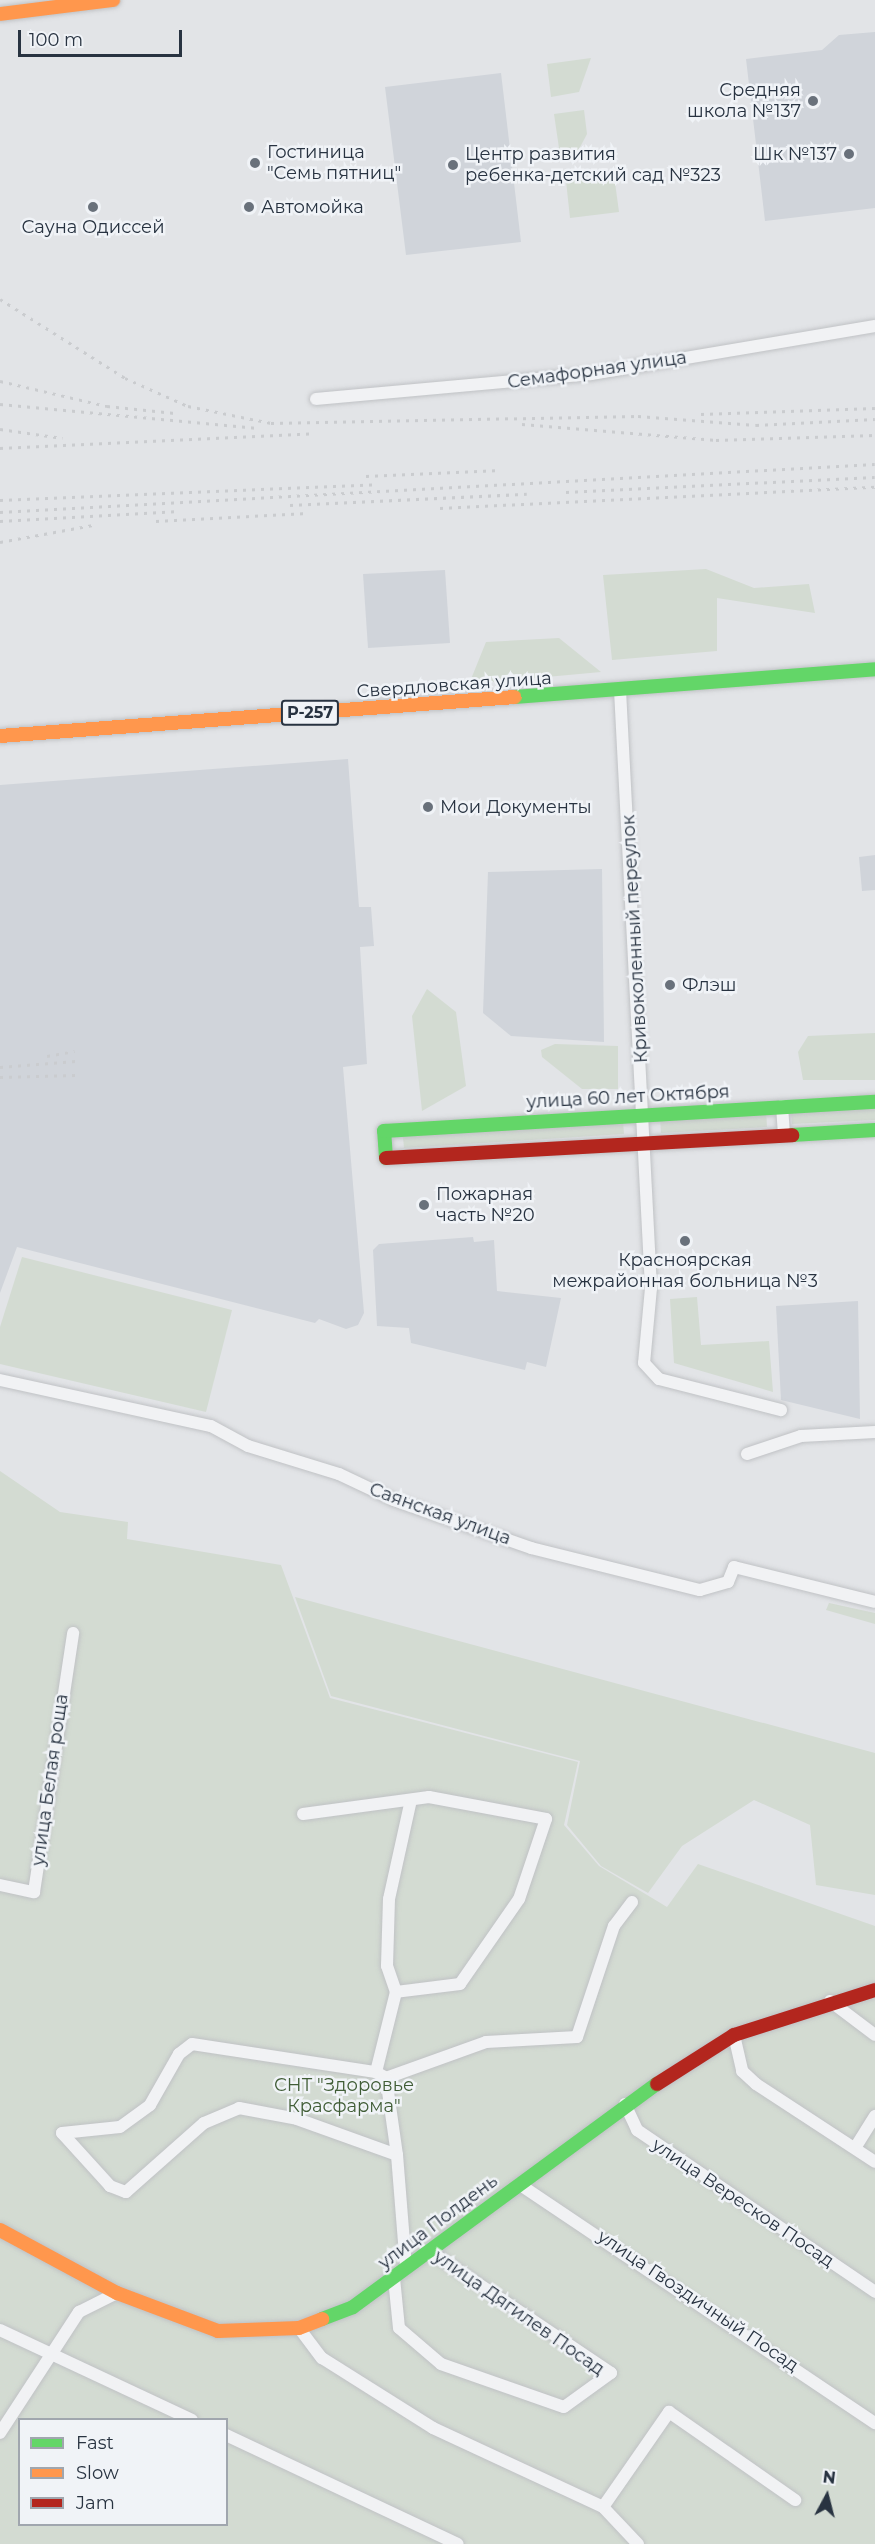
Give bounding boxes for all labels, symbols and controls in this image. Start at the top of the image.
scale bar [21,18,184,56]
text: 100 m [29,29,83,51]
place label: Средняя школа №137 [687,80,801,122]
marker: Средняя школа №137 [806,94,820,108]
place label: Гостиница "Семь пятниц" [267,142,401,184]
place label: Шк №137 [753,143,837,165]
place label: Центр развития ребенка-детский сад №323 [465,144,721,186]
marker: Шк №137 [842,147,856,161]
marker: Гостиница "Семь пятниц" [248,156,262,170]
marker: Центр развития ребенка-детский сад №323 [446,158,460,172]
place label: Автомойка [261,196,364,218]
marker: Сауна Одиссей [86,200,100,214]
marker: Автомойка [242,200,256,214]
place label: Сауна Одиссей [21,216,165,238]
street label: Семафорная улица [506,347,688,393]
street label: Свердловская улица [356,667,552,703]
road number: Р-257 [280,700,340,726]
place label: Мои Документы [440,796,592,818]
marker: Мои Документы [421,800,435,814]
street label: Кривоколенный переулок [618,814,652,1064]
place label: Флэш [682,974,737,996]
marker: Флэш [663,978,677,992]
street label: улица 60 лет Октября [526,1081,730,1113]
place label: Пожарная часть №20 [436,1184,535,1226]
marker: Пожарная часть №20 [417,1198,431,1212]
marker: Красноярская межрайонная больница №3 [678,1234,692,1248]
place label: Красноярская межрайонная больница №3 [552,1250,818,1292]
street label: Саянская улица [366,1478,514,1550]
street label: улица Белая роща [27,1693,73,1867]
park label: СНТ "Здоровье Красфарма" [274,2075,414,2118]
street label: улица Вересков Посад [648,2134,838,2272]
street label: улица Полдень [374,2170,502,2274]
street label: улица Гвоздичный Посад [593,2226,803,2376]
street label: улица Дягилев Посад [429,2246,609,2380]
legend [18,2418,228,2526]
text: Fast [76,2432,114,2454]
text: Slow [76,2462,119,2484]
north arrow [797,2466,857,2526]
text: N [822,2467,837,2488]
text: Jam [76,2492,115,2514]

